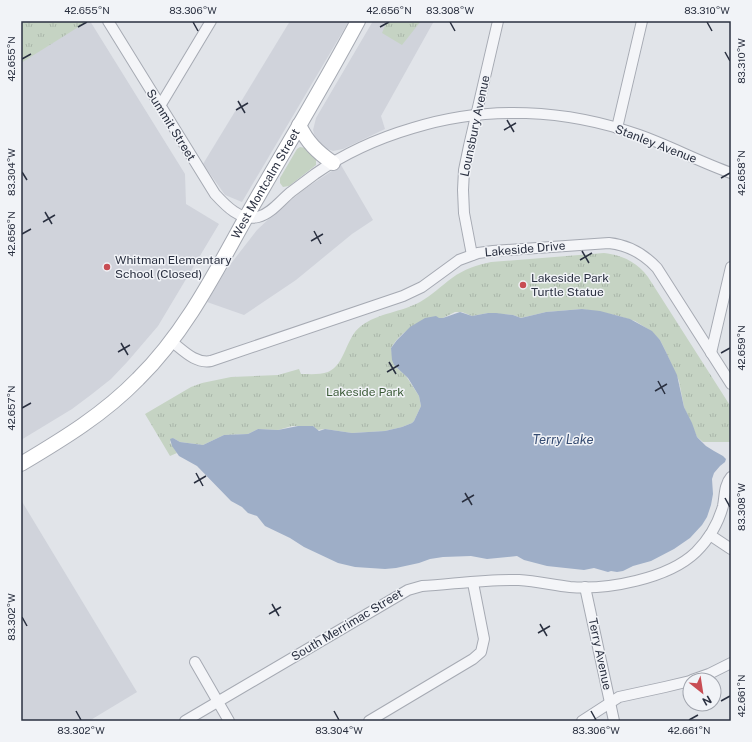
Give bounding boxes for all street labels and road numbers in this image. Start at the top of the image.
street label: Lounsbury Avenue [457,74,493,178]
street label: Summit Street [143,87,199,164]
street label: Stanley Avenue [613,122,699,166]
street label: West Montcalm Street [229,126,303,241]
street label: Lakeside Drive [484,238,566,260]
street label: South Merrimac Street [289,586,406,664]
street label: Terry Avenue [586,617,614,691]

